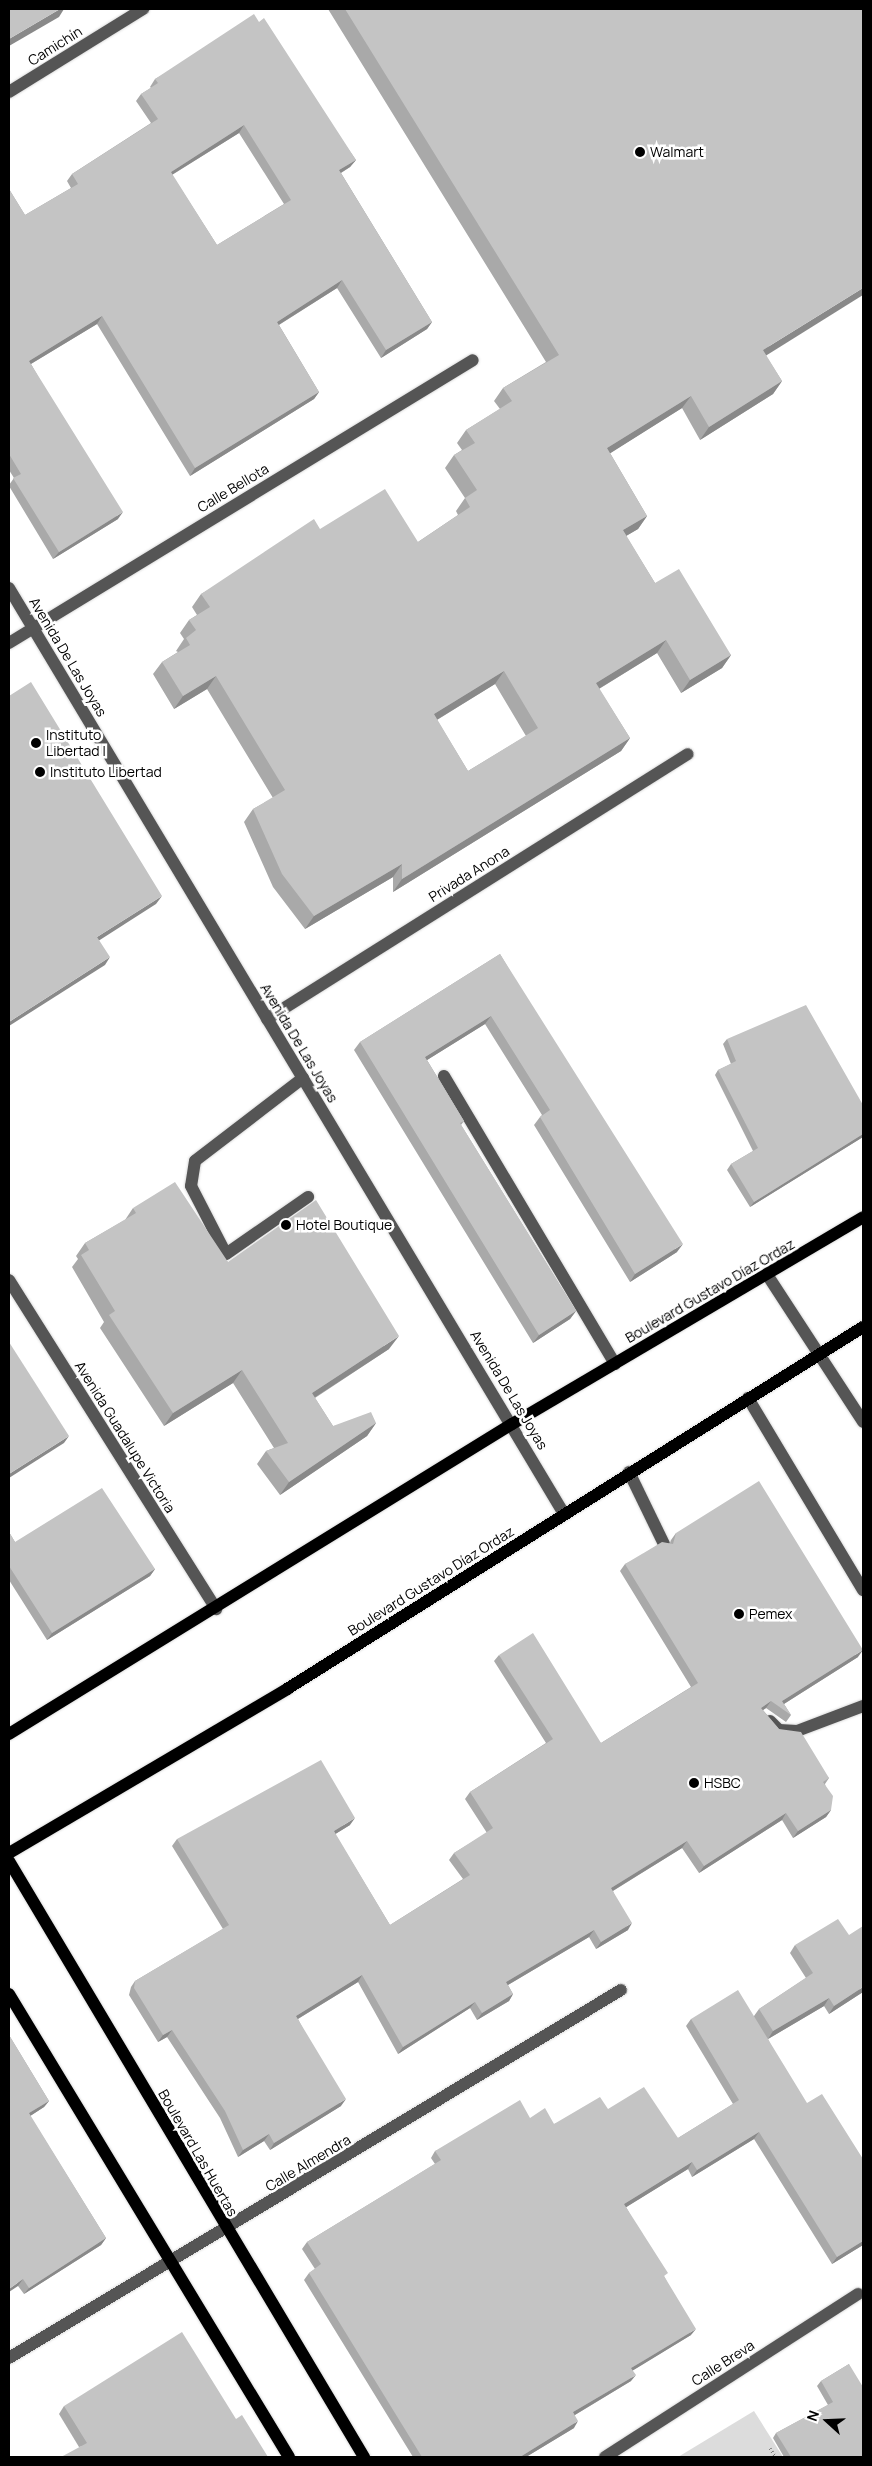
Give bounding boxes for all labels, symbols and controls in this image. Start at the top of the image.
street label: Camichín [25,23,85,69]
place label: Walmart [650,144,704,160]
marker: Walmart [634,146,646,158]
street label: Calle Bellota [194,460,272,516]
street label: Avenida De Las Joyas [26,594,110,720]
place label: Instituto Libertad I [46,727,106,760]
marker: Instituto Libertad I [30,737,42,749]
place label: Instituto Libertad [50,764,162,780]
marker: Instituto Libertad [34,766,46,778]
street label: Privada Anona [426,843,512,905]
street label: Avenida De Las Joyas [257,980,341,1106]
place label: Hotel Boutique [296,1217,392,1233]
marker: Hotel Boutique [280,1219,292,1231]
street label: Boulevard Gustavo Díaz Ordaz [622,1236,798,1346]
street label: Avenida De Las Joyas [467,1327,551,1453]
street label: Avenida Guadalupe Victoria [71,1358,179,1516]
street label: Boulevard Gustavo Díaz Ordaz [345,1523,517,1639]
place label: Pemex [749,1606,792,1622]
marker: Pemex [733,1608,745,1620]
place label: HSBC [704,1775,741,1791]
marker: HSBC [688,1777,700,1789]
street label: Boulevard Las Huertas [155,2087,241,2219]
street label: Calle Almendra [262,2131,354,2195]
street label: Calle Breva [689,2337,757,2389]
north arrow [802,2396,852,2446]
text: N [802,2408,823,2424]

